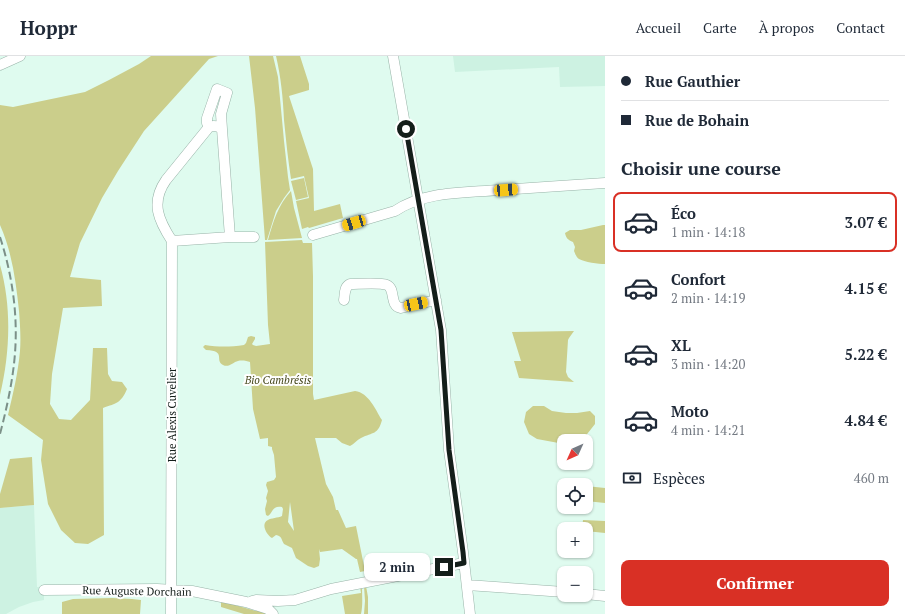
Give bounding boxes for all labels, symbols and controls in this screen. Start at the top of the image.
text: Hoppr [20,15,77,40]
text: Accueil [636,18,681,37]
text: Carte [703,18,737,37]
text: À propos [759,18,814,37]
text: Contact [836,18,885,37]
text: Rue Gauthier [645,71,740,91]
text: Rue de Bohain [645,110,749,130]
route start [397,120,415,138]
text: Choisir une course [621,156,781,180]
car [494,183,518,197]
text: Éco [671,203,696,223]
icon: car [623,204,659,240]
text: 3.07 € [845,212,887,232]
car [341,214,367,232]
text: 1 min · 14:18 [671,223,745,241]
text: Confort [671,269,726,289]
icon: car [623,270,659,306]
text: 4.15 € [845,278,887,298]
text: 2 min · 14:19 [671,289,745,307]
car [403,296,429,312]
text: XL [671,335,691,355]
icon: car [623,336,659,372]
text: 5.22 € [845,344,887,364]
text: 3 min · 14:20 [671,355,745,373]
street label: Rue Alexis Cuvelier [165,367,179,462]
park label: Bio Cambrésis [244,373,312,387]
text: Moto [671,401,709,421]
icon: car [623,402,659,438]
text: 4.84 € [845,410,887,430]
text: 4 min · 14:21 [671,421,745,439]
north arrow [557,434,593,470]
map controls [557,434,593,602]
icon: cash [621,467,643,489]
text: Espèces [653,468,705,488]
text: 460 m [854,469,889,487]
button: locate [557,478,593,514]
button: + [557,522,593,558]
callout: 2 min [364,553,430,581]
text: 2 min [379,558,415,576]
route end [435,558,453,576]
button: Confirmer [621,560,889,606]
button: − [557,566,593,602]
street label: Rue Auguste Dorchain [82,583,192,599]

